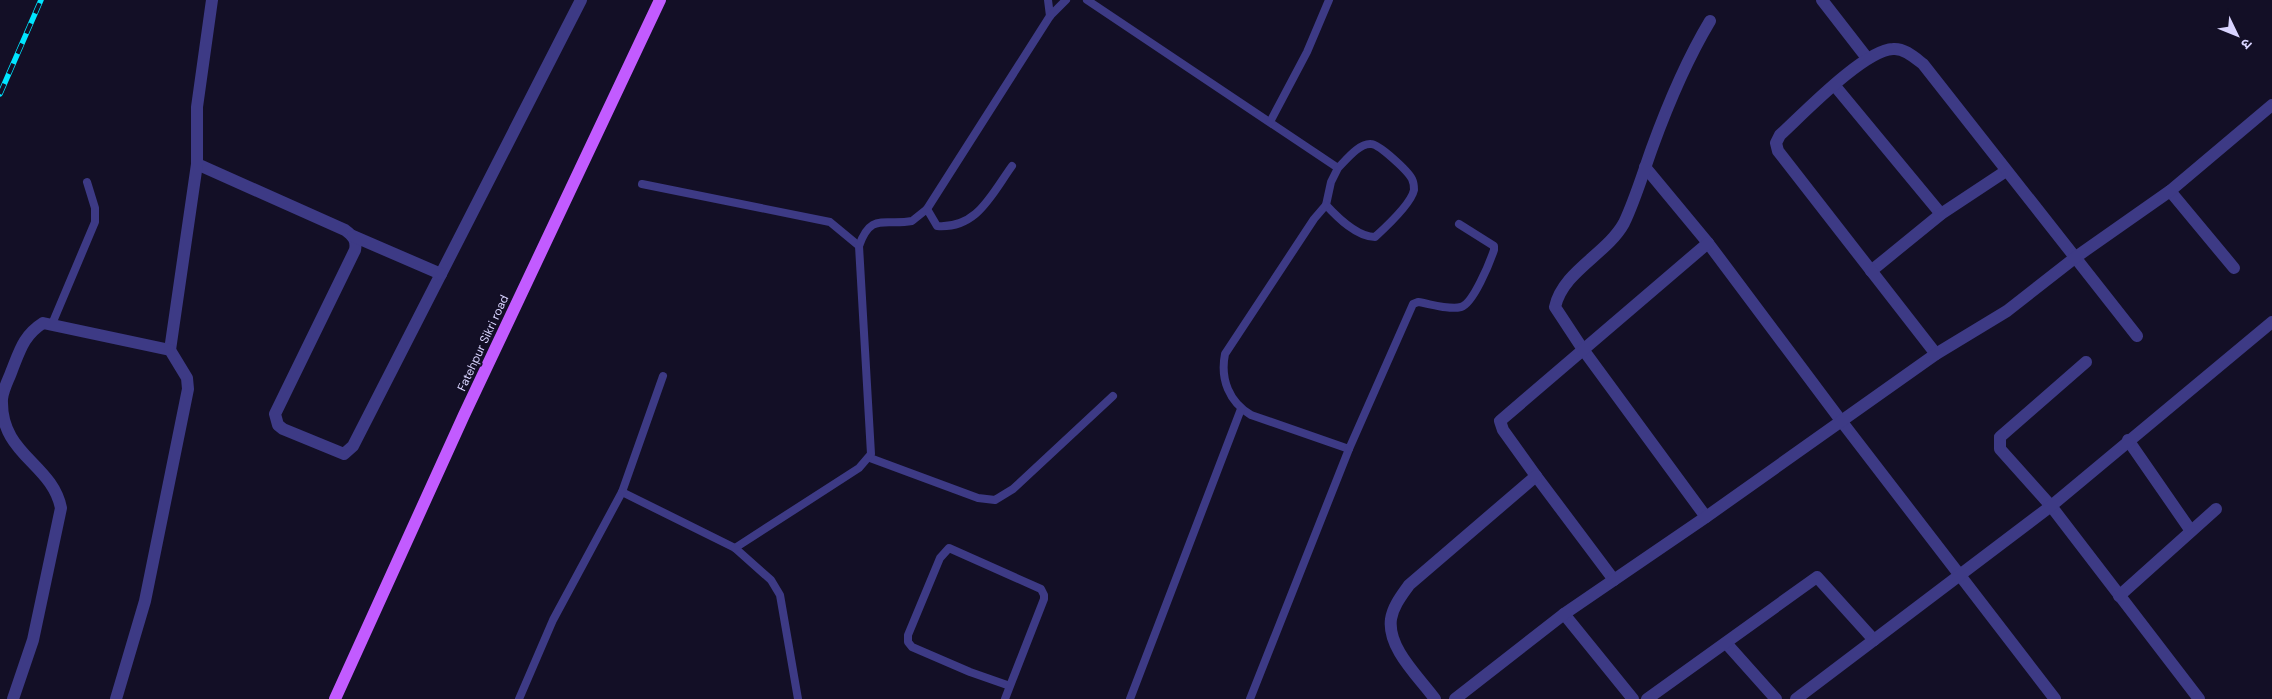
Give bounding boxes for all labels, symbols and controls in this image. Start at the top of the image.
north arrow [2212,10,2262,60]
text: उ [2237,35,2256,54]
street label: Fatehpur Sikri road [454,292,512,394]

